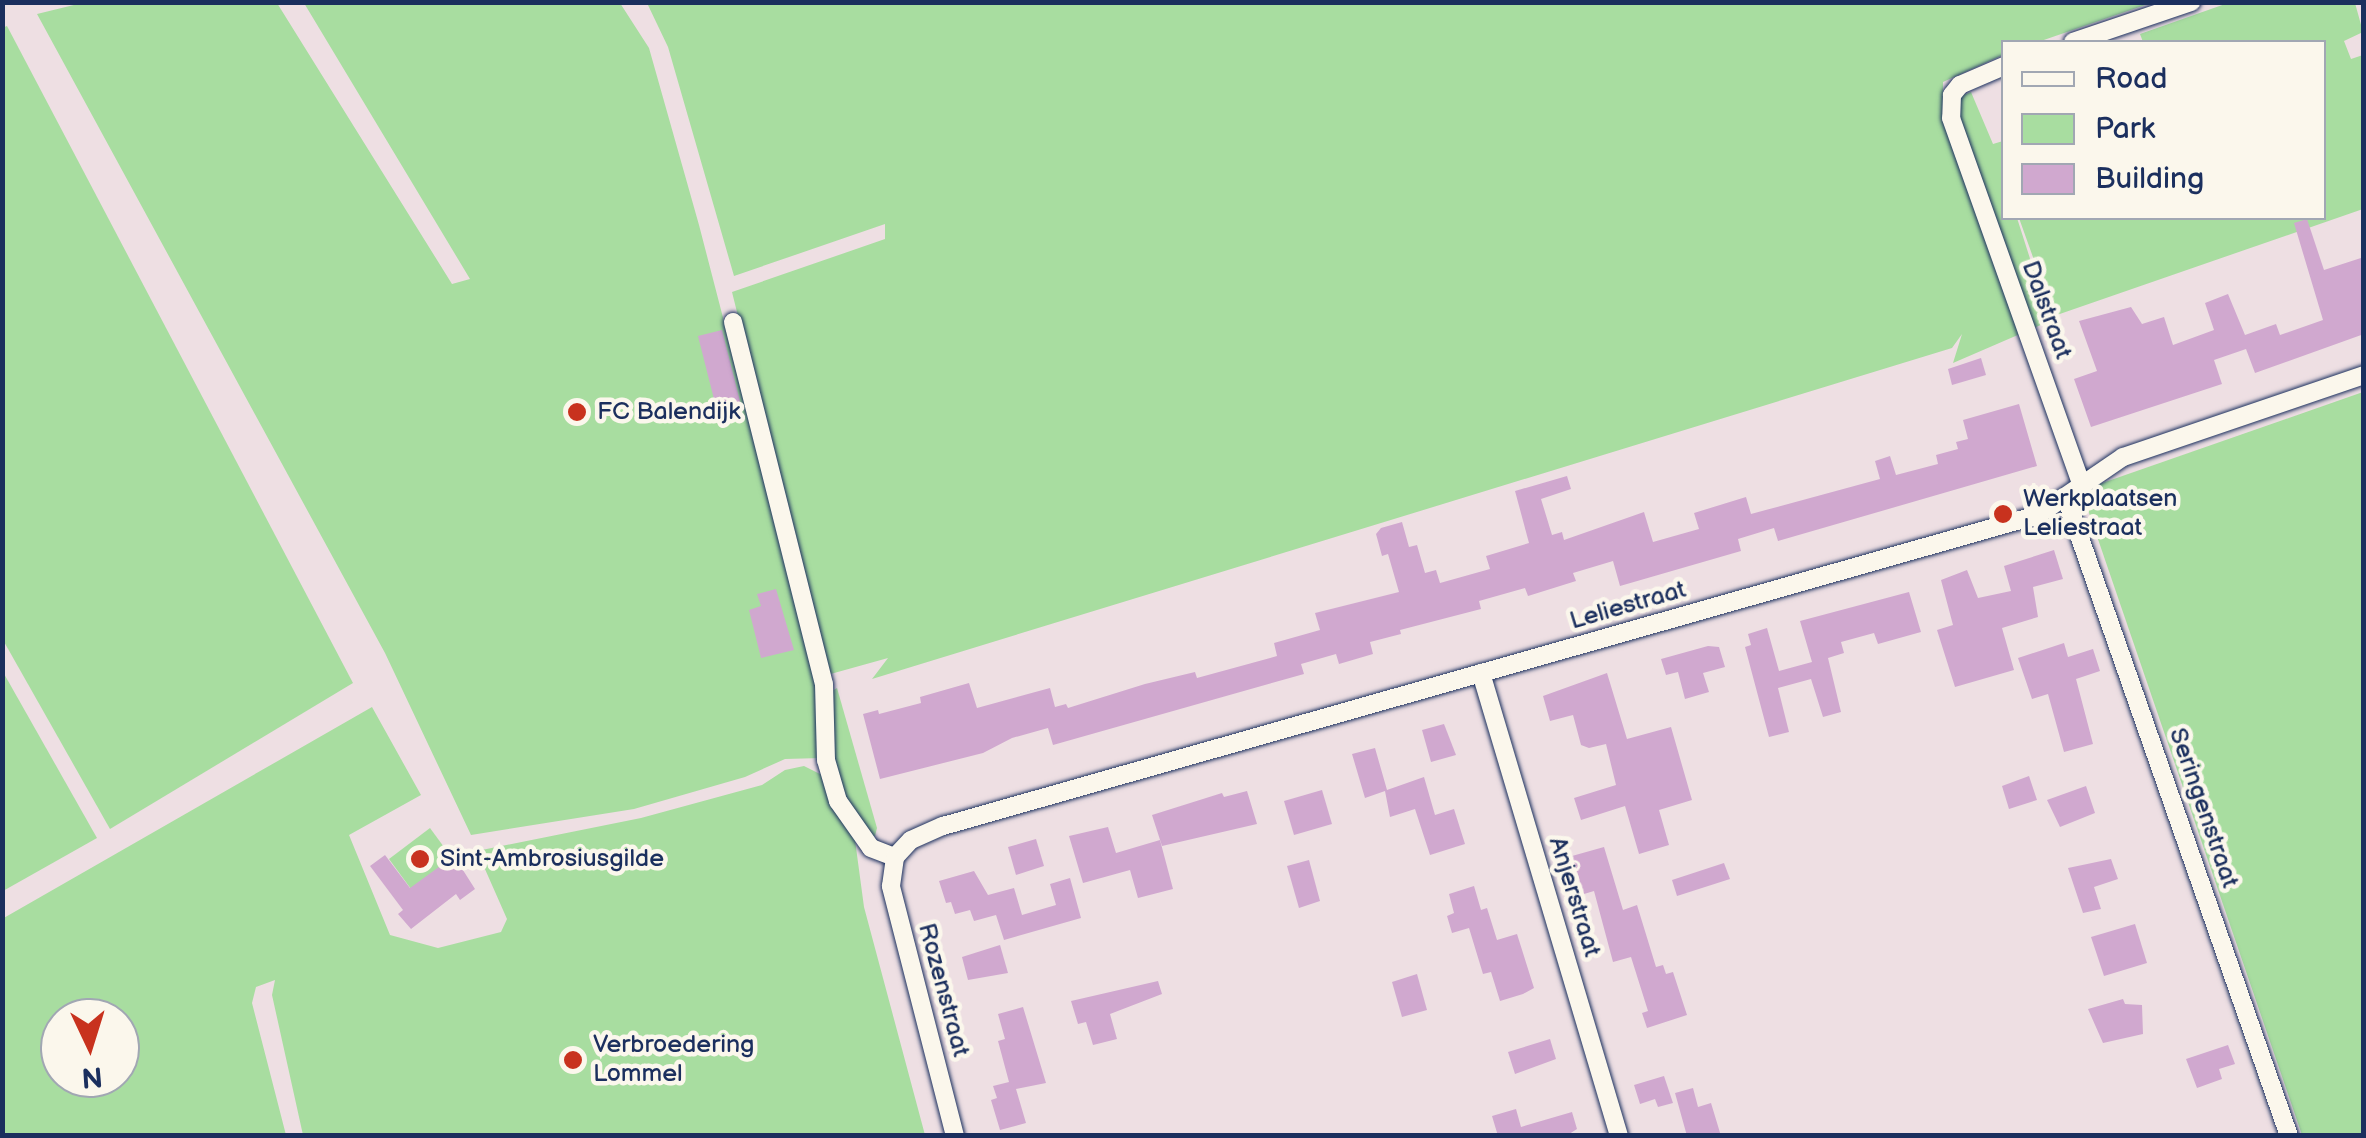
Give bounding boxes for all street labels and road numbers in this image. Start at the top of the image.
street label: Dalstraat [2014,257,2078,363]
street label: Leliestraat [1567,575,1689,637]
street label: Seringenstraat [2162,724,2244,892]
street label: Anjerstraat [1542,833,1606,961]
street label: Rozenstraat [911,920,975,1060]

